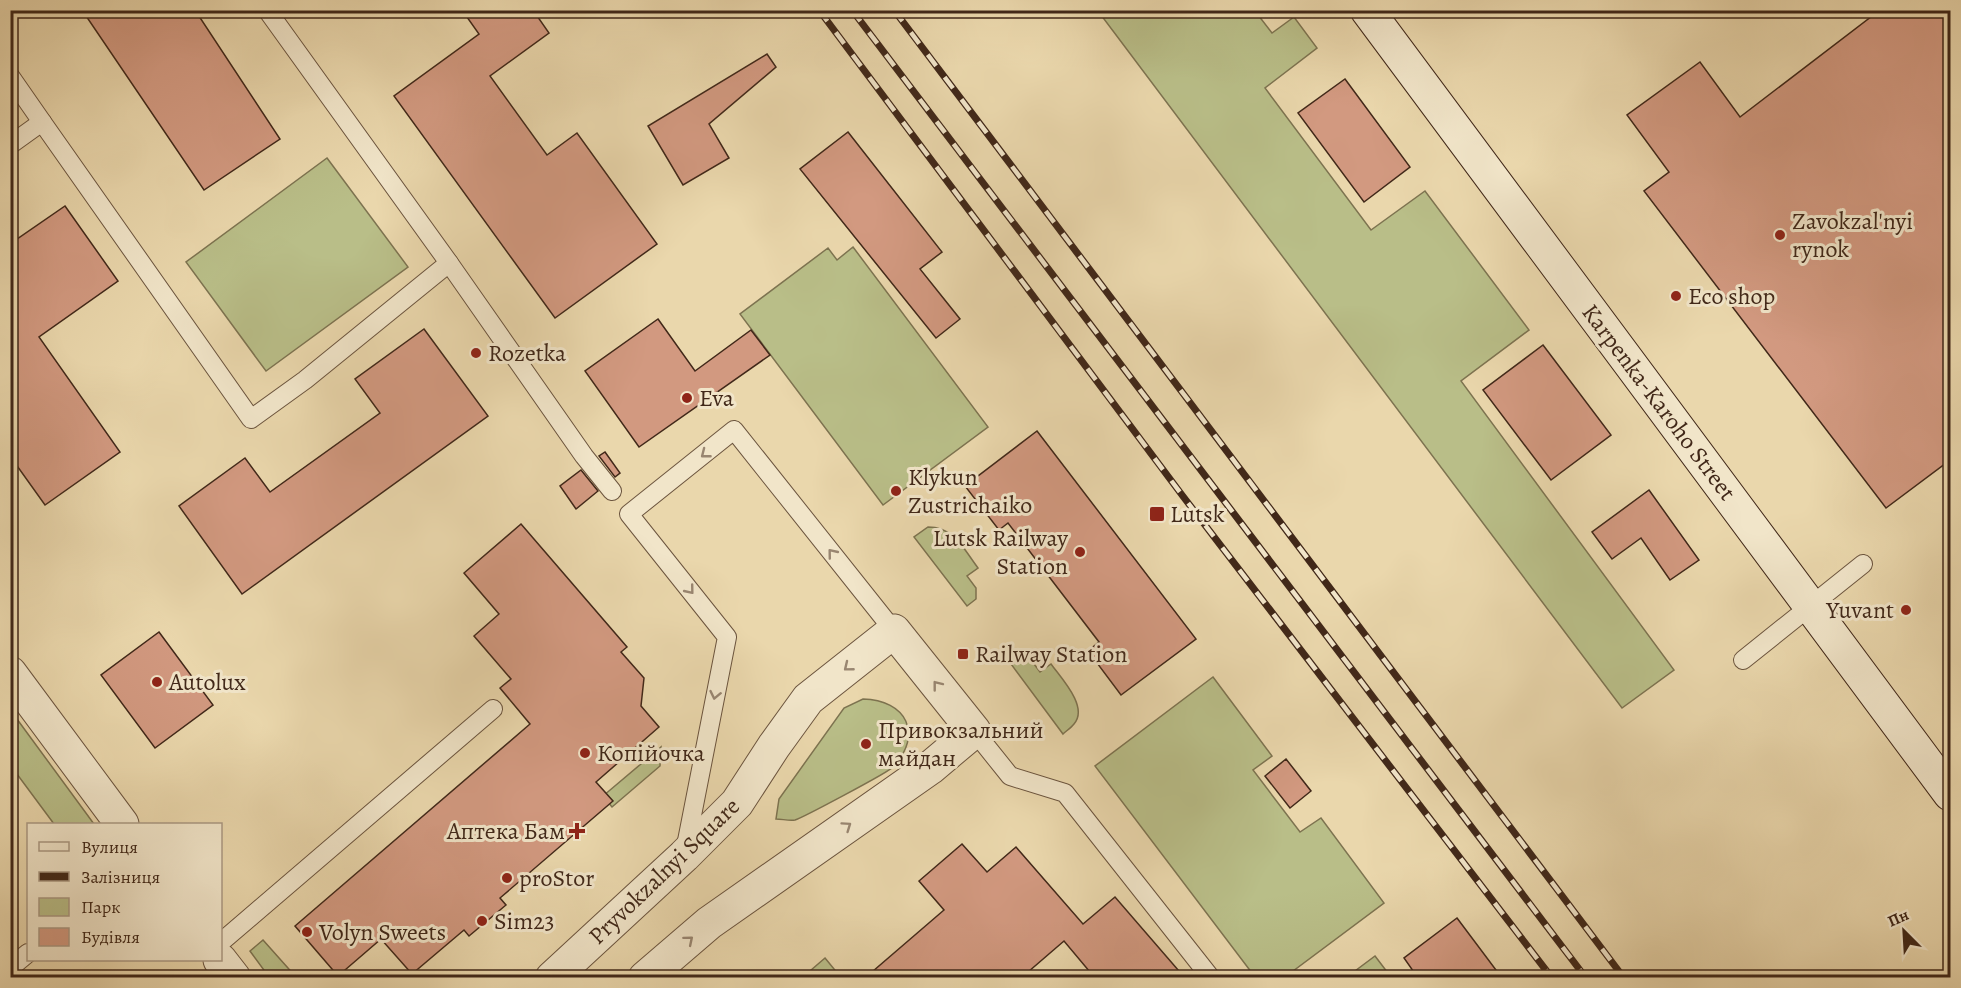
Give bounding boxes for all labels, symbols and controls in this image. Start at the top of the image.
place label: Zavokzal'nyi rynok [1792,205,1913,265]
marker: Zavokzal'nyi rynok [1773,228,1787,242]
place label: Eco shop [1688,280,1775,312]
marker: Eco shop [1669,289,1683,303]
street label: Karpenka-Karoho Street [1575,297,1744,507]
place label: Rozetka [488,337,567,369]
marker: Rozetka [469,346,483,360]
place label: Eva [699,382,735,414]
marker: Eva [680,391,694,405]
one-way arrow [700,446,711,457]
place label: Klykun Zustrichaiko [908,461,1032,521]
marker: Klykun Zustrichaiko [889,484,903,498]
place label: Lutsk [1170,498,1225,530]
marker: Lutsk [1148,505,1166,523]
place label: Lutsk Railway Station [933,522,1068,582]
marker: Lutsk Railway Station [1073,545,1087,559]
one-way arrow [829,549,840,560]
one-way arrow [682,584,693,595]
place label: Yuvant [1825,594,1894,626]
marker: Yuvant [1899,603,1913,617]
place label: Railway Station [975,638,1127,670]
marker: Railway Station [956,647,970,661]
one-way arrow [844,660,855,671]
place label: Autolux [168,666,246,698]
marker: Autolux [150,675,164,689]
one-way arrow [934,681,945,692]
one-way arrow [709,689,722,699]
place label: Привокзальний майдан [878,714,1044,774]
place label: Копійочка [597,737,705,769]
marker: Привокзальний майдан [859,737,873,751]
marker: Копійочка [578,746,592,760]
street label: Pryvokzalnyi Square [581,790,747,952]
place label: Аптека Бам [446,815,565,847]
one-way arrow [841,822,852,833]
legend [27,823,222,961]
marker: Аптека Бам [570,824,584,838]
text: Вулиця [81,835,138,859]
place label: proStor [519,862,594,894]
text: Залізниця [81,865,160,889]
marker: proStor [500,871,514,885]
text: Парк [81,895,121,919]
north arrow [1874,901,1934,961]
text: Пн [1884,904,1912,933]
place label: Sim23 [494,905,555,937]
marker: Sim23 [475,914,489,928]
place label: Volyn Sweets [318,916,446,948]
text: Будівля [81,925,140,949]
marker: Volyn Sweets [300,925,314,939]
one-way arrow [682,936,693,947]

